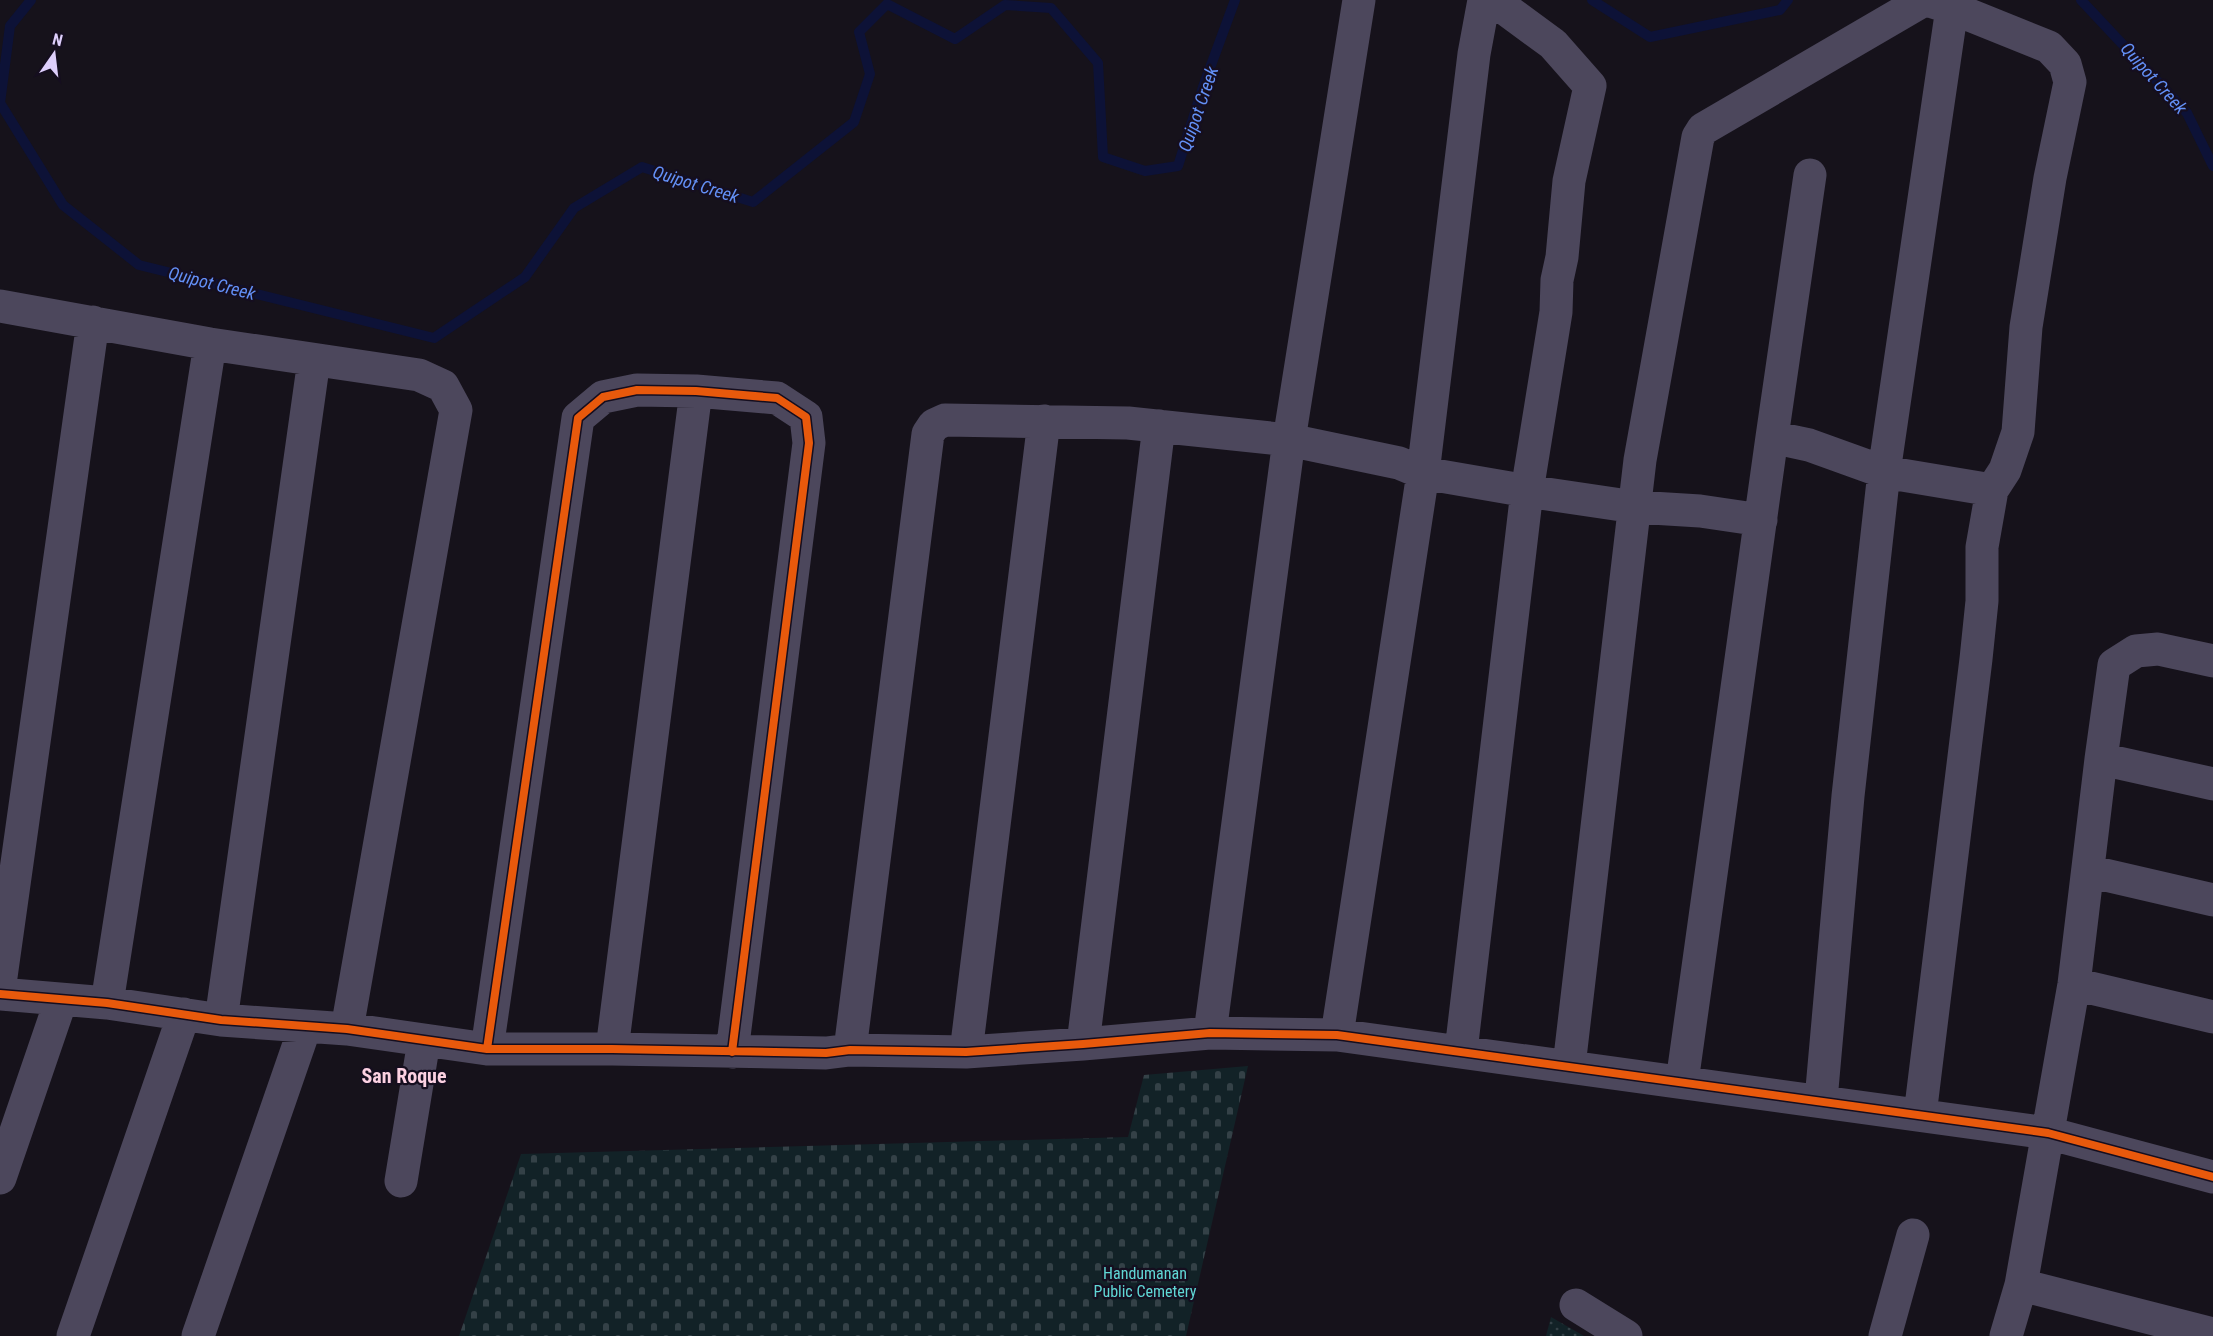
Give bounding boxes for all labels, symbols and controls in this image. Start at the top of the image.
north arrow [24,24,84,84]
text: N [50,30,65,50]
water label: Quipot Creek [2116,38,2192,119]
water label: Quipot Creek [1174,63,1223,154]
water label: Quipot Creek [650,161,743,207]
water label: Quipot Creek [166,262,259,304]
district label: San Roque [361,1064,447,1088]
park label: Handumanan Public Cemetery [1094,1264,1197,1301]

